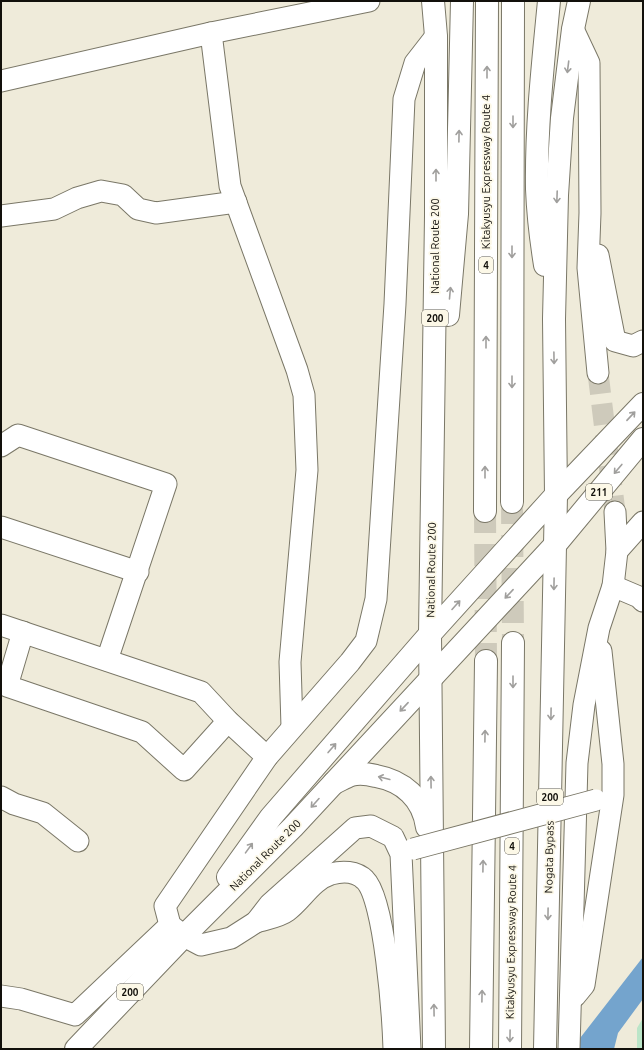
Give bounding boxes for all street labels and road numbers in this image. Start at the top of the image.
street label: Kitakyusyu Expressway Route 4 [480,95,492,249]
street label: National Route 200 [429,198,441,294]
road number: 4 [479,257,493,273]
road number: 200 [422,310,448,326]
road number: 211 [586,484,612,500]
street label: National Route 200 [424,522,438,618]
road number: 200 [537,789,563,805]
street label: National Route 200 [227,817,303,893]
street label: Nogata Bypass [542,820,556,893]
road number: 4 [505,838,519,854]
street label: Kitakyusyu Expressway Route 4 [504,865,518,1019]
road number: 200 [117,984,143,1000]

